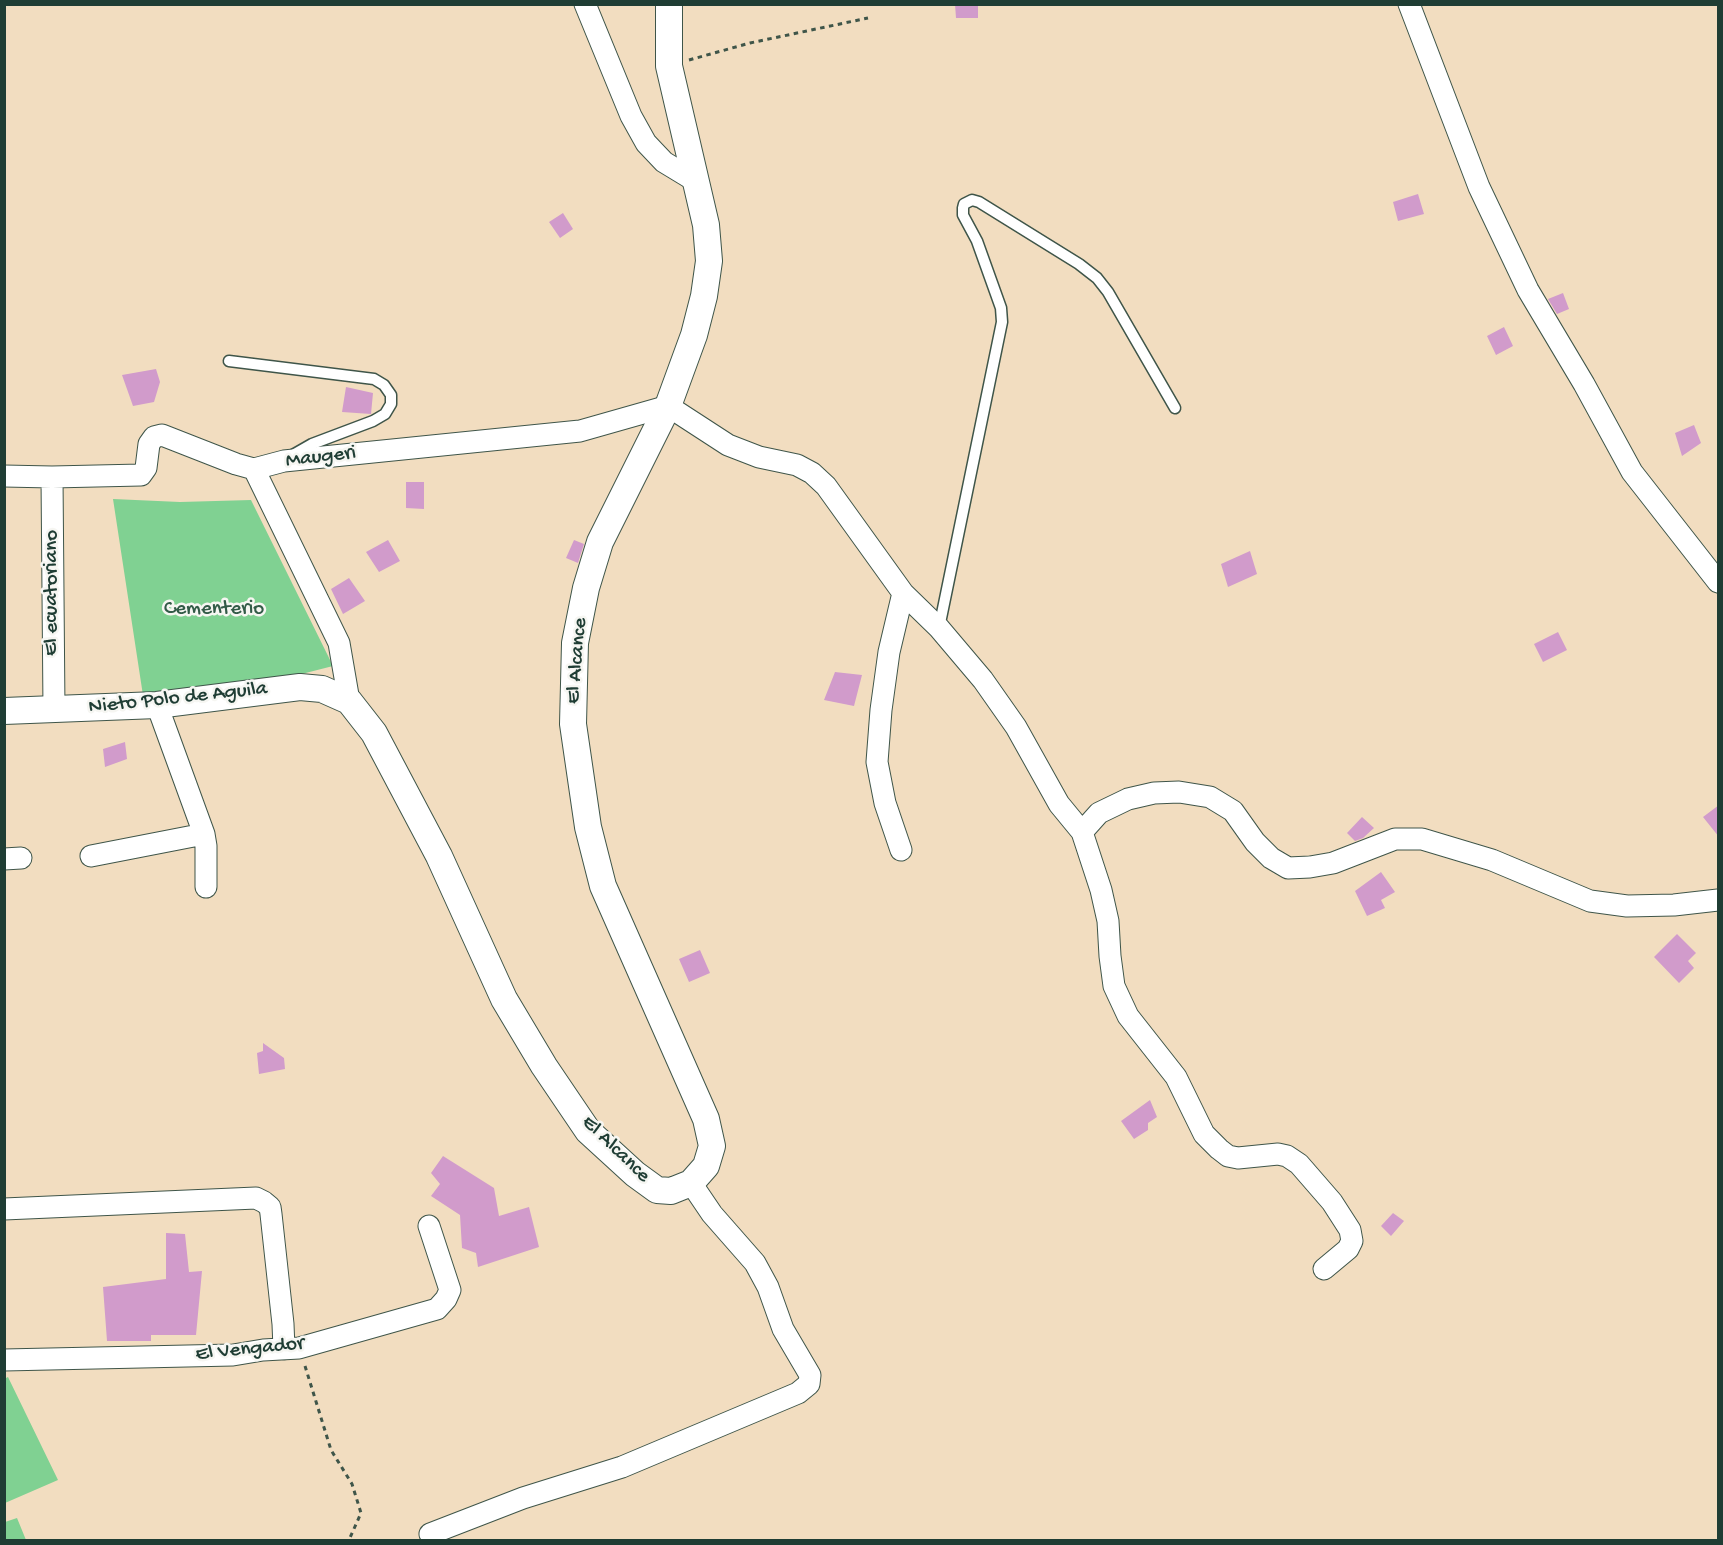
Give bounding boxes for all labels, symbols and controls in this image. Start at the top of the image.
street label: Maugeri [284,441,358,475]
street label: El ecuatoriano [40,530,66,656]
park label: Cementerio [164,597,264,623]
street label: El Alcance [562,617,594,705]
street label: Nieto Polo de Aguila [87,677,269,721]
street label: El Alcance [575,1111,655,1189]
street label: El Vengador [194,1332,306,1368]

